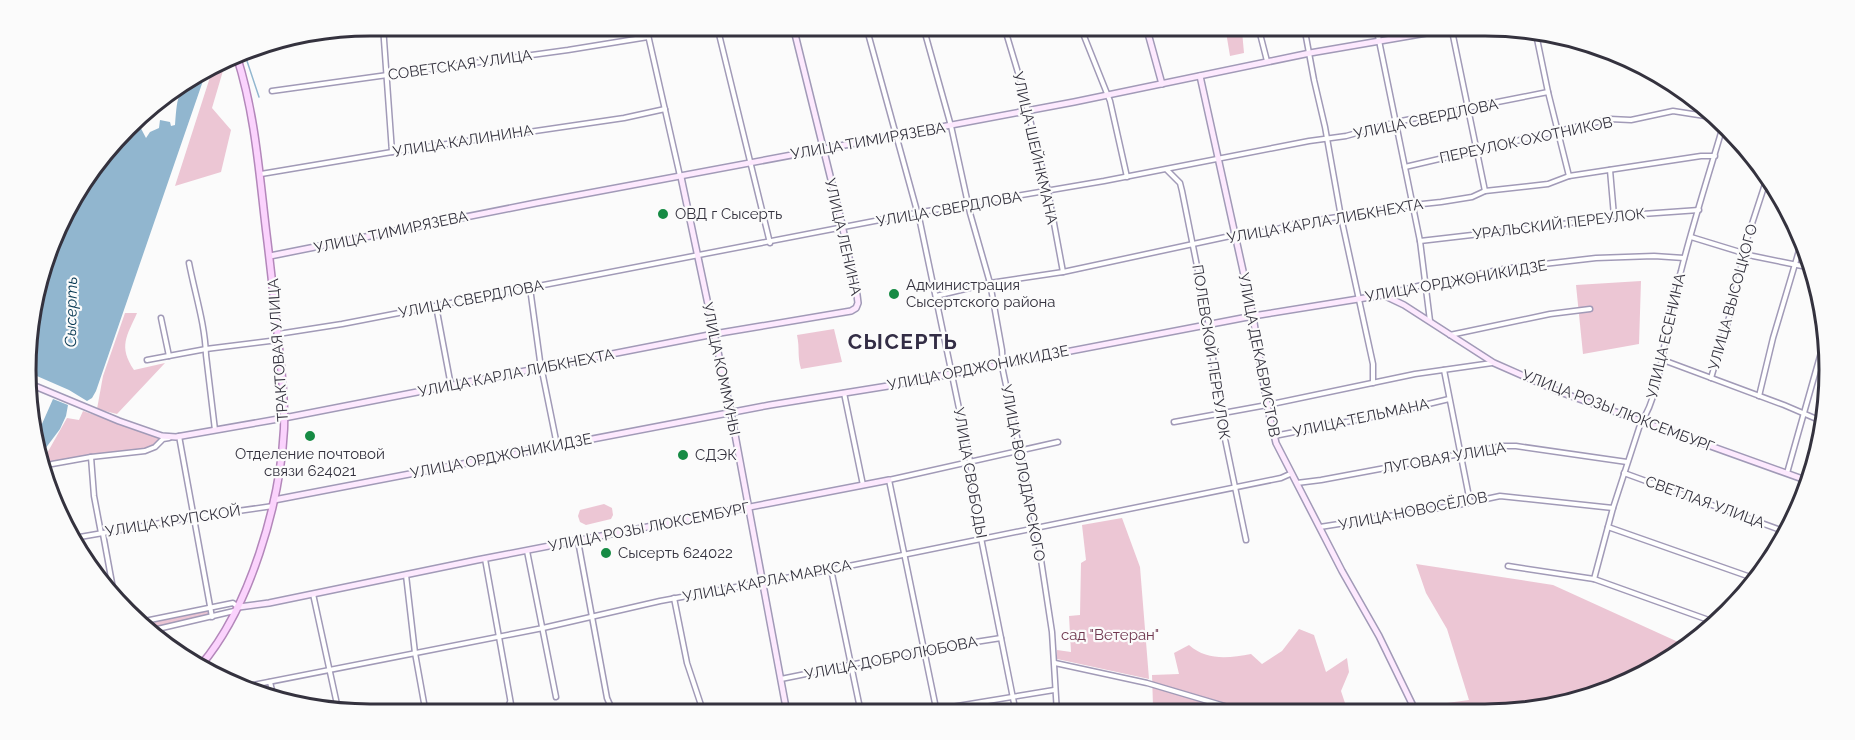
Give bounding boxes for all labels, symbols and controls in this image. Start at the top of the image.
street label: СОВЕТСКАЯ УЛИЦА [387,46,533,84]
street label: УЛИЦА ШЕЙНКМАНА [1009,70,1061,226]
street label: УЛИЦА СВЕРДЛОВА [1352,95,1500,143]
street label: ПЕРЕУЛОК ОХОТНИКОВ [1438,113,1614,167]
street label: УЛИЦА ТИМИРЯЗЕВА [789,119,947,163]
street label: УЛИЦА КАЛИНИНА [392,121,534,161]
street label: УЛИЦА ЛЕНИНА [821,177,865,297]
street label: УЛИЦА СВЕРДЛОВА [875,187,1023,231]
street label: УЛИЦА КАРЛА ЛИБКНЕХТА [1225,195,1425,247]
street label: УРАЛЬСКИЙ ПЕРЕУЛОК [1472,204,1647,244]
place label: ОВД г Сысерть [675,205,782,223]
street label: УЛИЦА ТИМИРЯЗЕВА [312,207,470,257]
marker: ОВД г Сысерть [656,207,670,221]
street label: УЛИЦА ВЫСОЦКОГО [1705,222,1761,372]
street label: УЛИЦА ОРДЖОНИКИДЗЕ [1364,256,1548,306]
street label: ПОЛЕВСКОЙ ПЕРЕУЛОК [1188,263,1234,441]
street label: УЛИЦА ДЕКАБРИСТОВ [1234,271,1284,439]
street label: УЛИЦА ЕСЕНИНА [1643,272,1689,400]
water label: Сысерть [61,276,81,348]
street label: УЛИЦА СВЕРДЛОВА [397,276,545,322]
place label: Администрация Сысертского района [906,276,1055,311]
street label: ТРАКТОВАЯ УЛИЦА [264,278,292,422]
marker: Администрация Сысертского района [887,287,901,301]
street label: УЛИЦА КОММУНЫ [698,301,744,437]
district label: СЫСЕРТЬ [848,329,958,354]
street label: УЛИЦА ОРДЖОНИКИДЗЕ [886,342,1070,394]
street label: УЛИЦА КАРЛА ЛИБКНЕХТА [417,345,615,401]
street label: УЛИЦА РОЗЫ ЛЮКСЕМБУРГ [1519,366,1717,456]
street label: УЛИЦА ВОЛОДАРСКОГО [997,383,1049,563]
street label: УЛИЦА ТЕЛЬМАНА [1291,395,1431,441]
street label: УЛИЦА СВОБОДЫ [950,406,990,540]
marker: Отделение почтовой связи 624021 [303,429,317,443]
street label: УЛИЦА ОРДЖОНИКИДЗЕ [409,430,593,482]
street label: ЛУГОВАЯ УЛИЦА [1381,438,1507,478]
place label: Отделение почтовой связи 624021 [235,445,385,480]
place label: СДЭК [695,446,737,464]
marker: СДЭК [676,448,690,462]
street label: СВЕТЛАЯ УЛИЦА [1643,472,1767,532]
street label: УЛИЦА НОВОСЁЛОВ [1337,487,1489,534]
street label: УЛИЦА РОЗЫ ЛЮКСЕМБУРГ [547,499,751,555]
street label: УЛИЦА КРУПСКОЙ [104,501,242,541]
place label: Сысерть 624022 [618,544,733,562]
marker: Сысерть 624022 [599,546,613,560]
street label: УЛИЦА КАРЛА МАРКСА [681,556,853,606]
park label: сад "Ветеран" [1061,626,1159,644]
street label: УЛИЦА ДОБРОЛЮБОВА [803,632,979,684]

